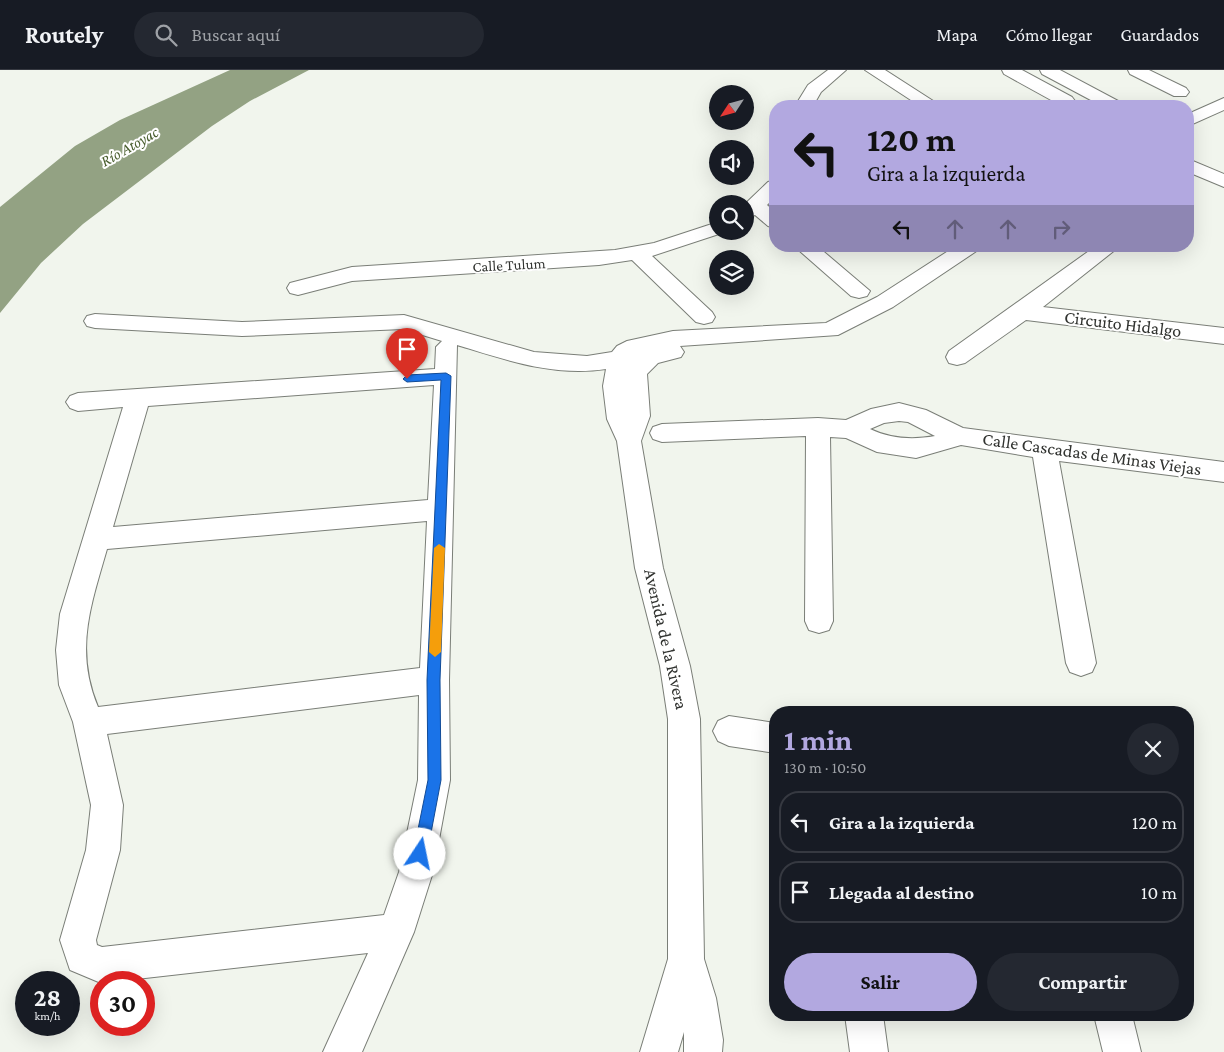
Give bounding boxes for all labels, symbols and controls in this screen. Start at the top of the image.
search box [134,12,484,57]
text: Routely [25,21,104,48]
icon: search [152,21,180,49]
text: Buscar aquí [192,24,280,45]
text: Mapa [936,25,977,45]
text: Cómo llegar [1005,25,1092,45]
text: Guardados [1120,25,1199,45]
north arrow [709,85,754,130]
map controls [709,85,754,295]
icon: left [784,120,849,185]
text: 120 m [867,120,956,159]
water label: Río Atoyac [98,123,162,170]
button: sound [709,140,754,185]
text: Gira a la izquierda [867,161,1025,186]
button: search [709,195,754,240]
icon: left [888,215,916,243]
icon: ahead [941,215,969,243]
icon: ahead [994,215,1022,243]
icon: right [1047,215,1075,243]
button: layers [709,250,754,295]
street label: Calle Tulum [472,255,546,275]
street label: Circuito Hidalgo [1063,307,1183,341]
pin [386,328,428,379]
icon: arrive [393,335,421,363]
street label: Calle Cascadas de Minas Viejas [981,429,1203,480]
street label: Avenida de la Rivera [640,567,692,711]
text: 1 min [784,723,852,756]
button: close [1127,723,1179,775]
text: 130 m · 10:50 [784,759,866,776]
icon: left [786,808,814,836]
text: Gira a la izquierda [829,812,975,833]
text: 120 m [1132,812,1177,833]
position arrow [393,827,445,879]
icon: arrive [786,878,814,906]
text: Llegada al destino [829,882,974,903]
text: 10 m [1141,882,1177,903]
button: Salir [784,953,977,1011]
button: Compartir [987,953,1179,1011]
speed limit sign: 30 [90,971,155,1036]
text: 28 [34,984,61,1011]
text: km/h [35,1009,60,1023]

